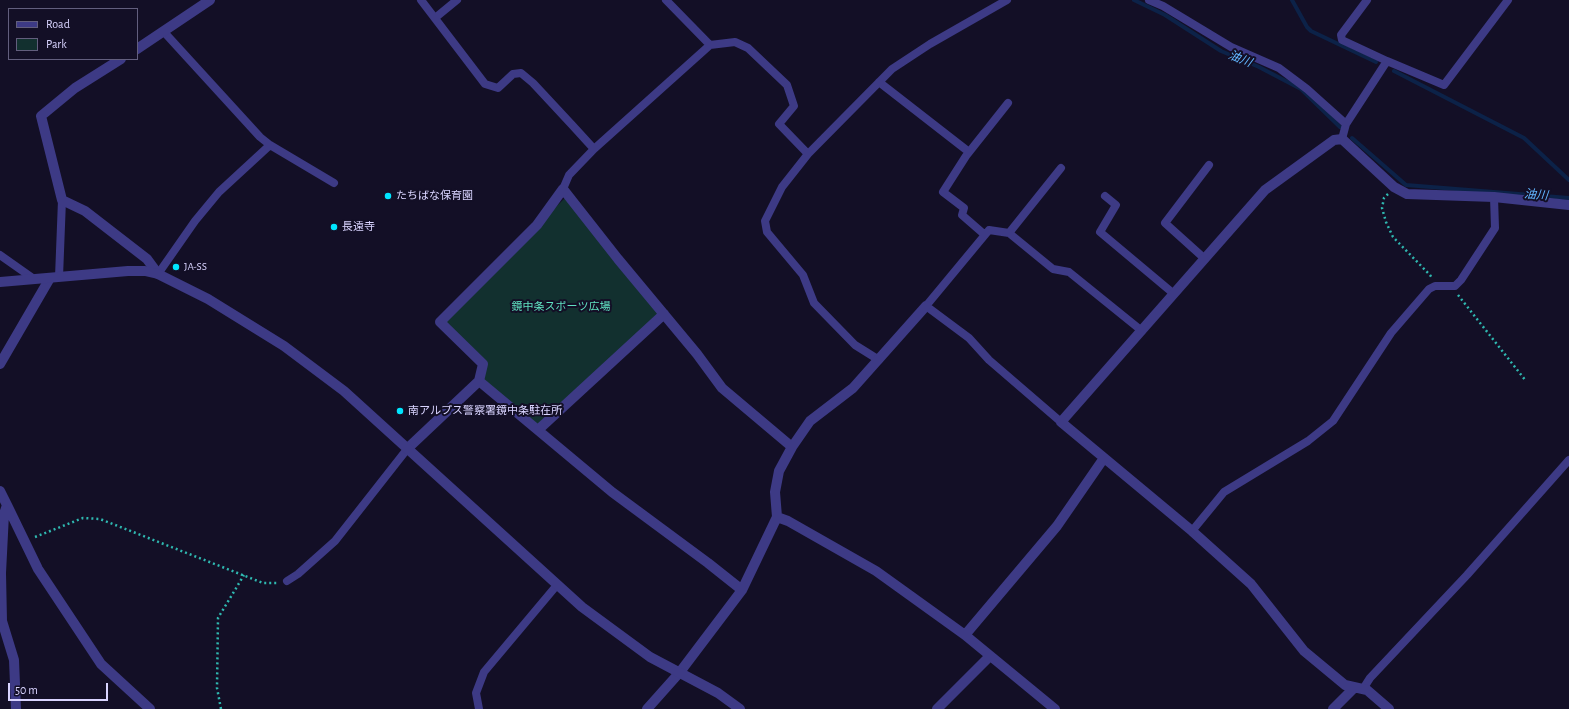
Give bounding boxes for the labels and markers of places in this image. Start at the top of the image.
place label: たちばな保育園 [396,189,473,203]
marker: たちばな保育園 [383,191,393,201]
place label: 長遠寺 [342,220,375,234]
marker: 長遠寺 [329,222,339,232]
place label: JA-SS [184,260,207,274]
marker: JA-SS [171,262,181,272]
place label: 南アルプス警察署鏡中条駐在所 [408,404,562,418]
marker: 南アルプス警察署鏡中条駐在所 [395,406,405,416]

